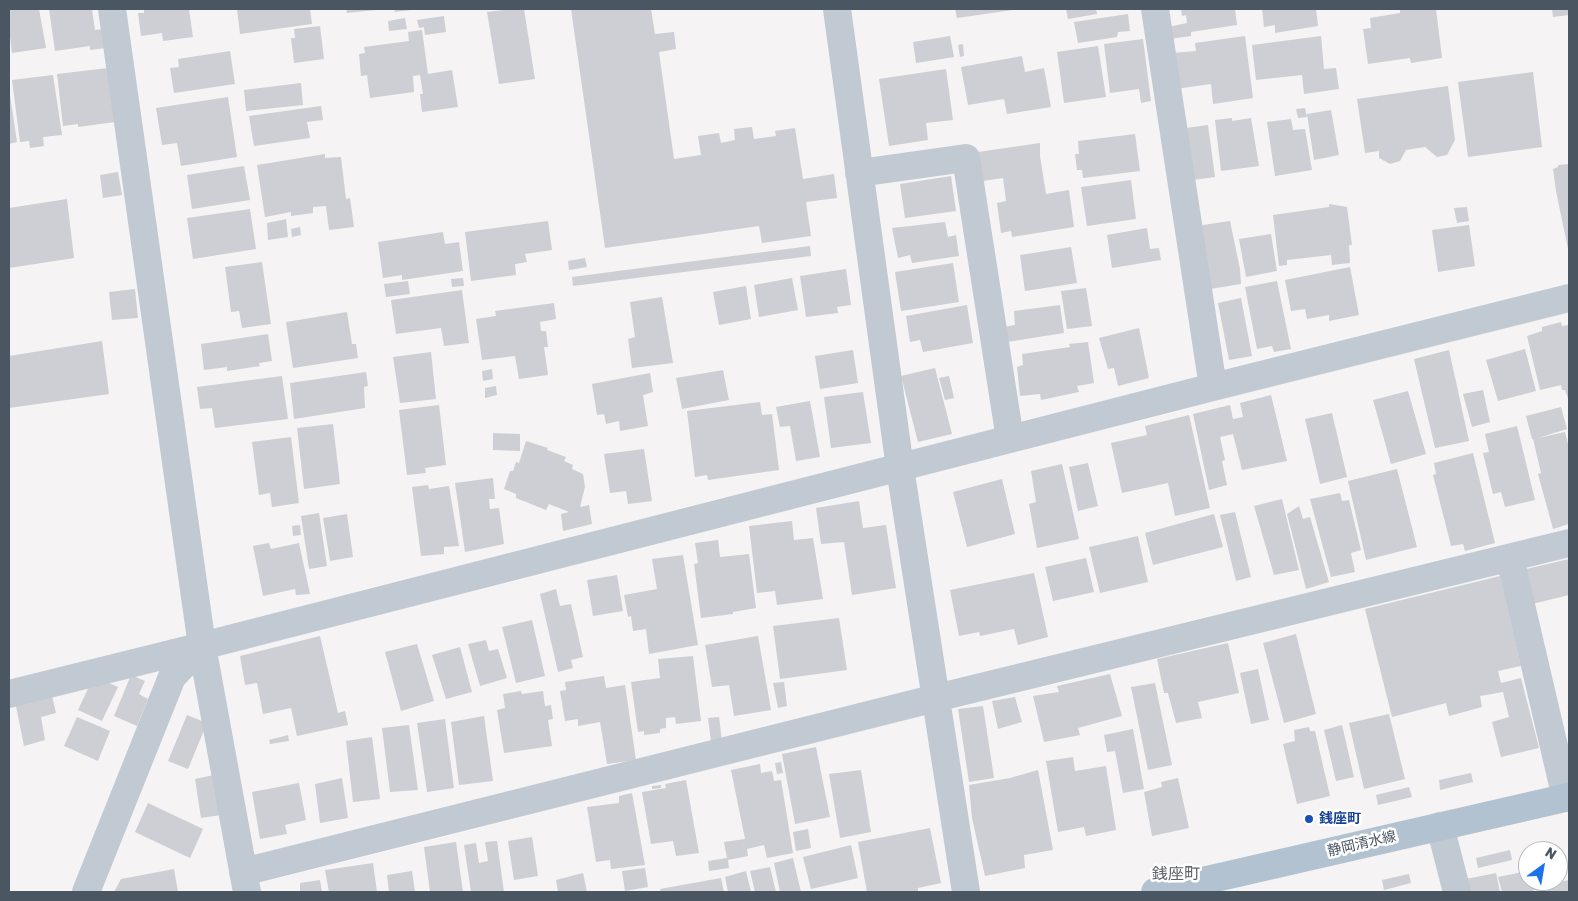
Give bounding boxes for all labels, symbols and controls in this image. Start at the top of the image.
place label: 銭座町 [1319,811,1361,827]
marker: 銭座町 [1303,813,1315,825]
street label: 静岡清水線 [1326,828,1398,860]
north arrow [1518,841,1568,891]
text: N [1542,844,1559,864]
district label: 銭座町 [1152,864,1200,884]

